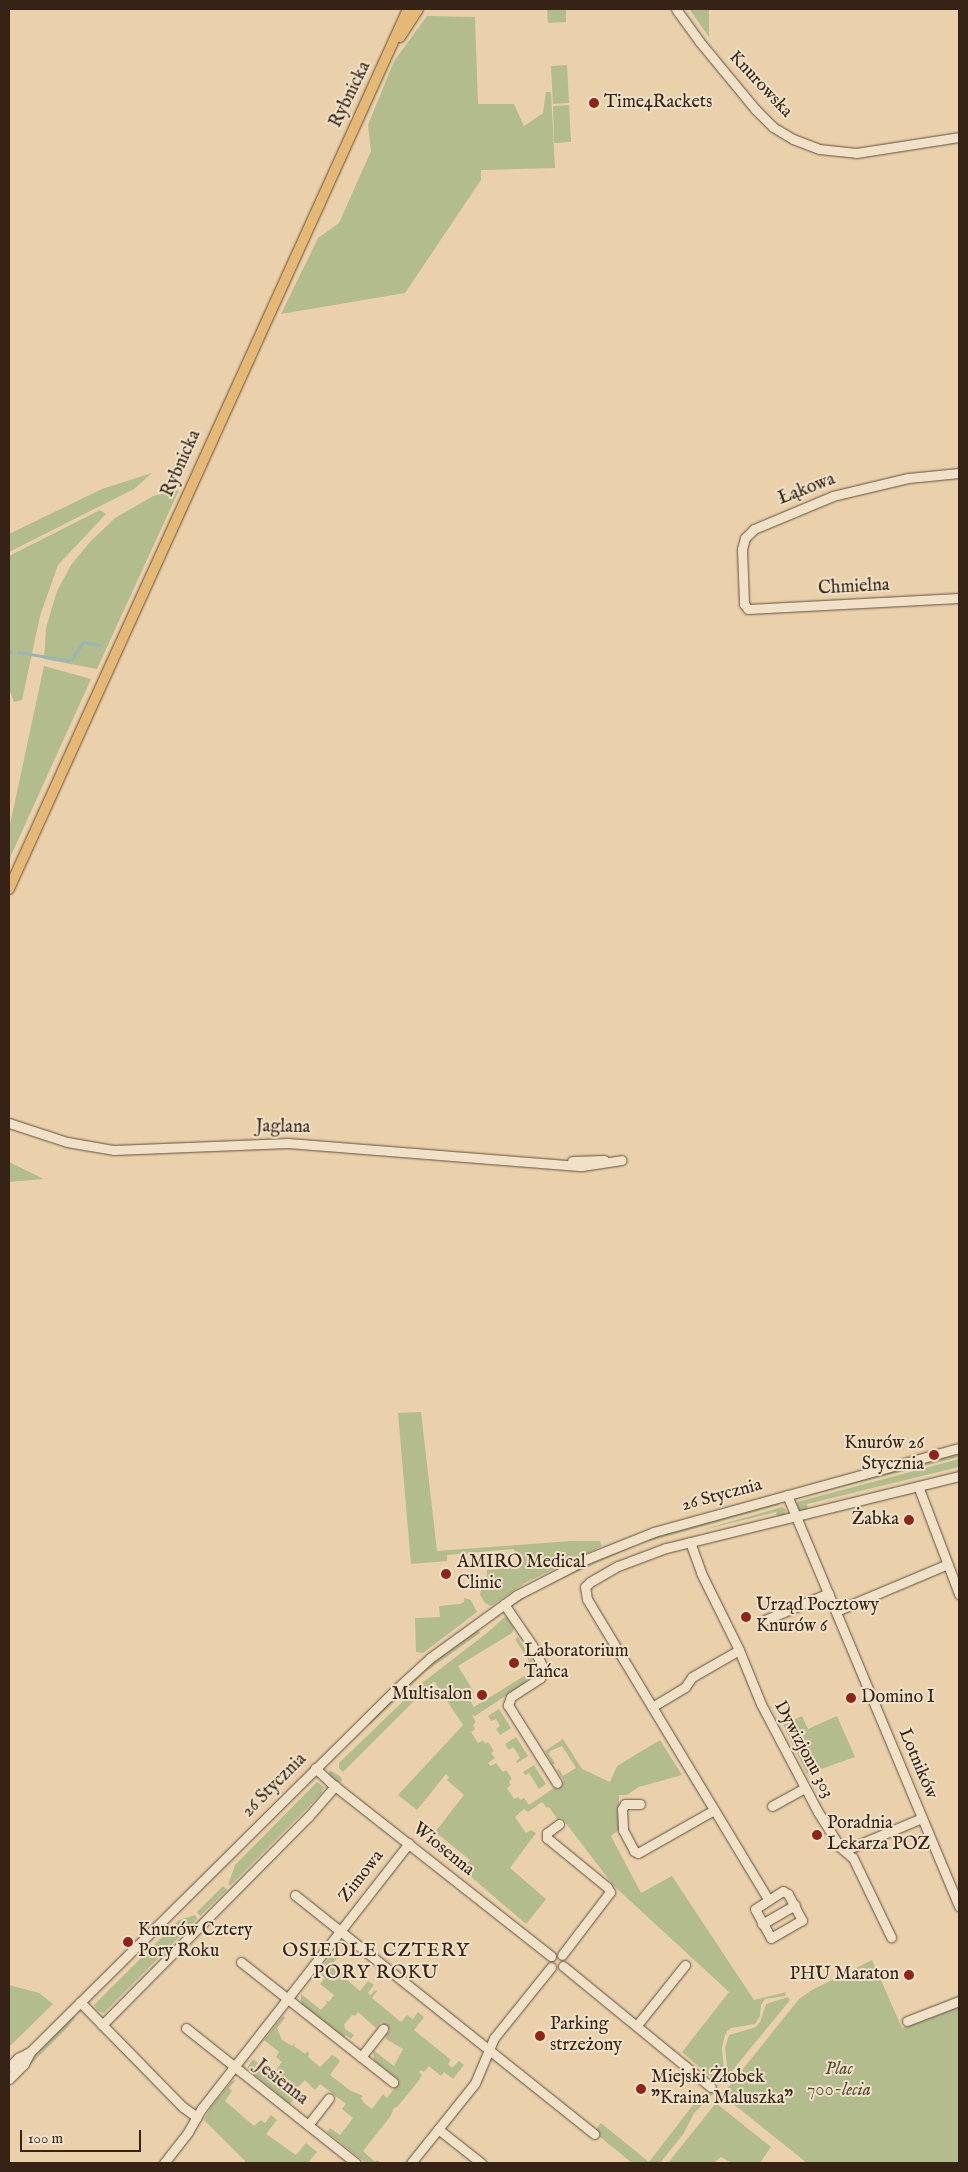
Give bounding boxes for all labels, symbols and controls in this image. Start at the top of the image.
street label: Knurowska [724,47,796,123]
street label: Rybnicka [326,58,376,132]
place label: Time4Rackets [604,92,712,114]
marker: Time4Rackets [588,97,600,109]
street label: Rybnicka [158,427,206,501]
street label: Łąkowa [776,469,838,511]
street label: Chmielna [818,575,890,601]
street label: Jaglana [256,1117,310,1139]
place label: Knurów 26 Stycznia [844,1434,924,1476]
marker: Knurów 26 Stycznia [928,1449,940,1461]
street label: 26 Stycznia [679,1475,765,1517]
place label: Żabka [852,1509,899,1531]
marker: Żabka [903,1514,915,1526]
place label: AMIRO Medical Clinic [457,1553,586,1596]
marker: AMIRO Medical Clinic [439,1567,453,1581]
place label: Urząd Pocztowy Knurów 6 [756,1596,879,1638]
marker: Urząd Pocztowy Knurów 6 [740,1611,752,1623]
place label: Laboratorium Tańca [524,1642,629,1685]
marker: Laboratorium Tańca [508,1657,520,1669]
place label: Multisalon [392,1684,472,1706]
place label: Domino I [861,1687,935,1709]
marker: Multisalon [476,1689,488,1701]
marker: Domino I [845,1692,857,1704]
street label: Dywizjonu 303 [768,1698,838,1802]
street label: Lotników [893,1726,941,1802]
street label: 26 Stycznia [238,1749,312,1823]
place label: Poradnia Lekarza POZ [827,1814,930,1856]
street label: Wiosenna [408,1819,478,1881]
marker: Poradnia Lekarza POZ [811,1829,823,1841]
street label: Zimowa [335,1847,389,1907]
place label: Knurów Cztery Pory Roku [138,1921,253,1964]
marker: Knurów Cztery Pory Roku [122,1936,134,1948]
district label: OSIEDLE CZTERY PORY ROKU [280,1941,472,1985]
place label: PHU Maraton [790,1964,899,1986]
marker: PHU Maraton [903,1969,915,1981]
place label: Parking strzeżony [550,2015,622,2058]
marker: Parking strzeżony [534,2030,546,2042]
street label: Jesienna [250,2056,312,2110]
park label: Plac 700-lecia [807,2060,871,2102]
place label: Miejski Żłobek "Kraina Maluszka" [651,2068,793,2110]
marker: Miejski Żłobek "Kraina Maluszka" [635,2083,647,2095]
scale bar [22,2120,144,2152]
text: 100 m [28,2129,63,2148]

